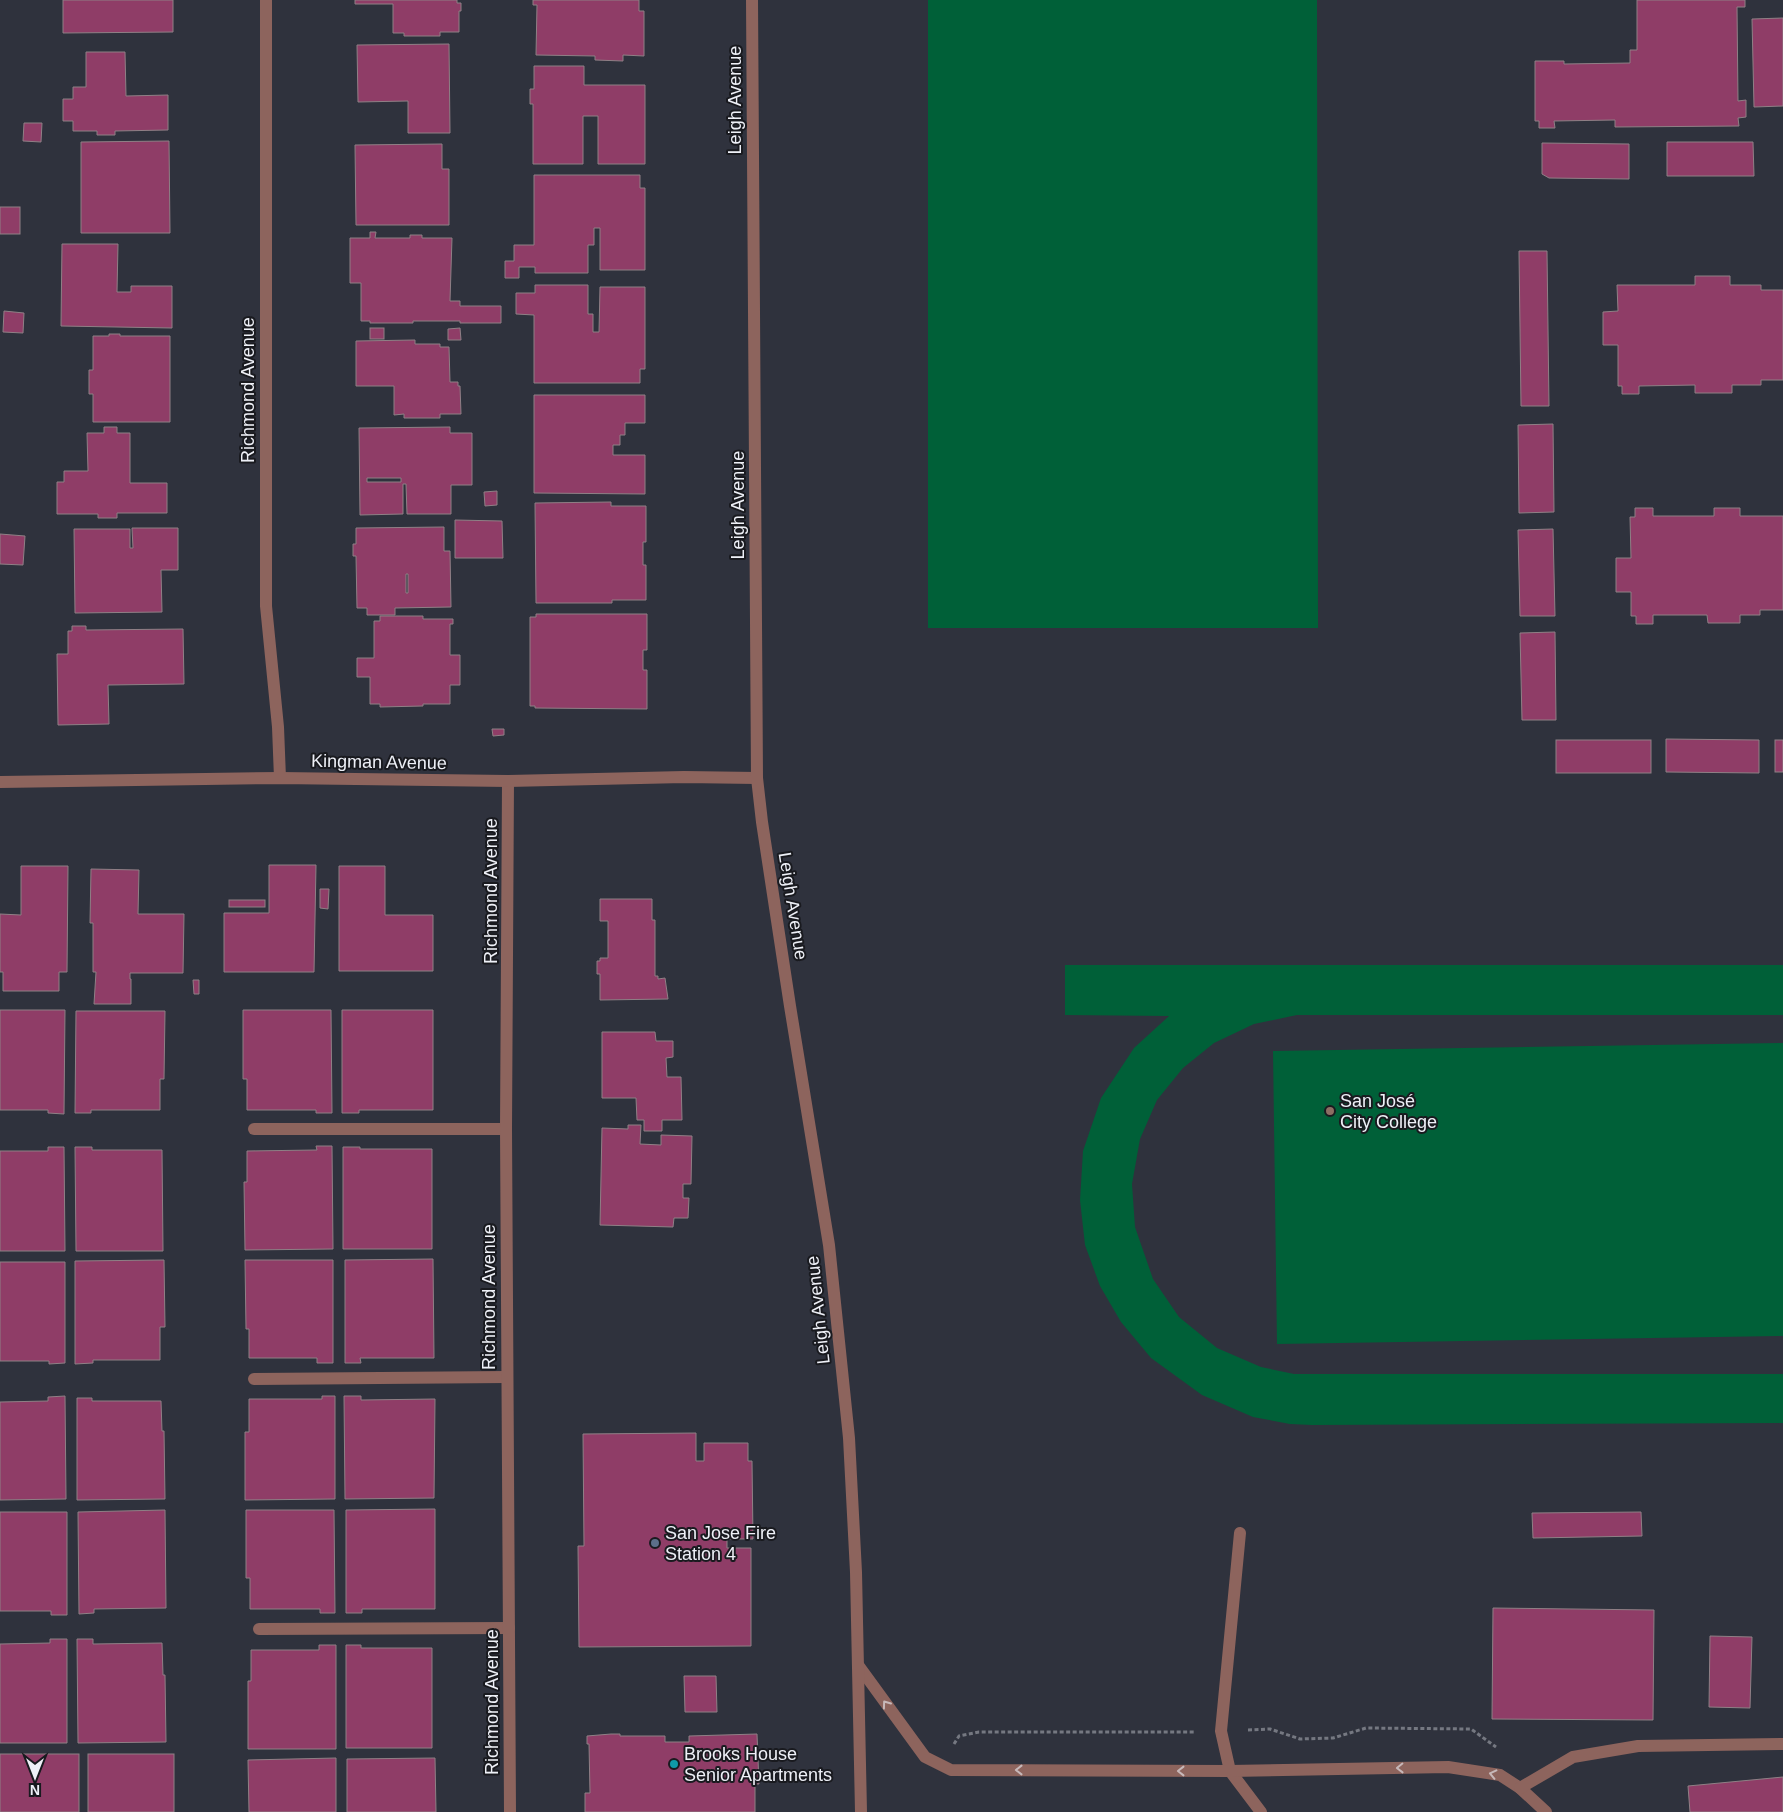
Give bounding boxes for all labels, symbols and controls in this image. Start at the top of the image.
street label: Leigh Avenue [725,46,745,154]
street label: Richmond Avenue [238,317,258,463]
street label: Leigh Avenue [728,451,748,559]
street label: Kingman Avenue [311,751,447,773]
street label: Richmond Avenue [481,818,501,964]
street label: Leigh Avenue [775,851,811,961]
place label: San José City College [1340,1091,1437,1132]
marker: San José City College [1324,1105,1336,1117]
street label: Richmond Avenue [479,1224,499,1370]
street label: Leigh Avenue [802,1255,834,1365]
place label: San Jose Fire Station 4 [665,1523,776,1564]
marker: San Jose Fire Station 4 [649,1537,661,1549]
street label: Richmond Avenue [482,1629,502,1775]
one-way arrow [883,1700,892,1709]
place label: Brooks House Senior Apartments [684,1744,832,1785]
north arrow [10,1752,60,1802]
marker: Brooks House Senior Apartments [668,1758,680,1770]
one-way arrow [1395,1763,1403,1773]
one-way arrow [1014,1765,1022,1775]
one-way arrow [1177,1766,1184,1776]
one-way arrow [1488,1769,1497,1780]
text: N [30,1782,40,1798]

